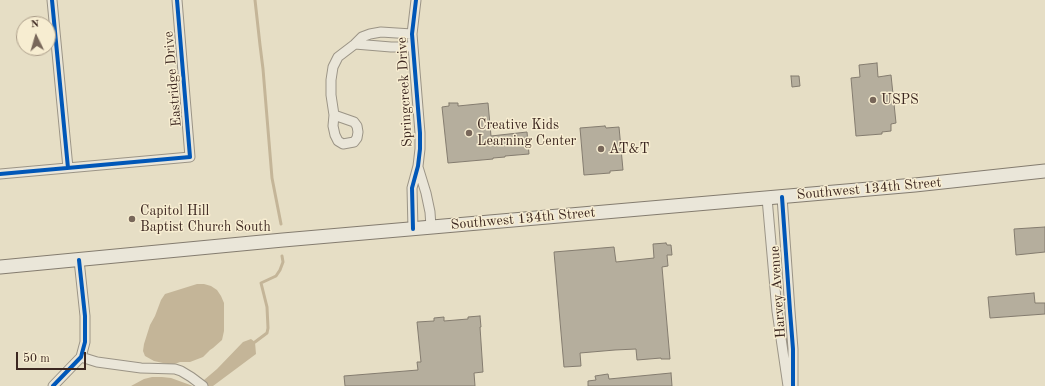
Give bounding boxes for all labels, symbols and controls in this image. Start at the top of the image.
north arrow [16,16,56,56]
text: N [30,19,40,30]
street label: Eastridge Drive [160,30,186,128]
street label: Springcreek Drive [394,37,416,147]
place label: USPS [881,92,919,108]
marker: USPS [868,95,878,105]
place label: Creative Kids Learning Center [477,117,576,150]
marker: Creative Kids Learning Center [464,128,474,138]
place label: AT&T [609,141,649,157]
marker: AT&T [596,144,606,154]
street label: Southwest 134th Street [796,174,942,204]
place label: Capitol Hill Baptist Church South [140,203,271,236]
street label: Southwest 134th Street [450,204,596,234]
marker: Capitol Hill Baptist Church South [127,214,137,224]
street label: Harvey Avenue [766,245,790,339]
scale bar [18,344,88,370]
text: 50 m [23,353,50,365]

